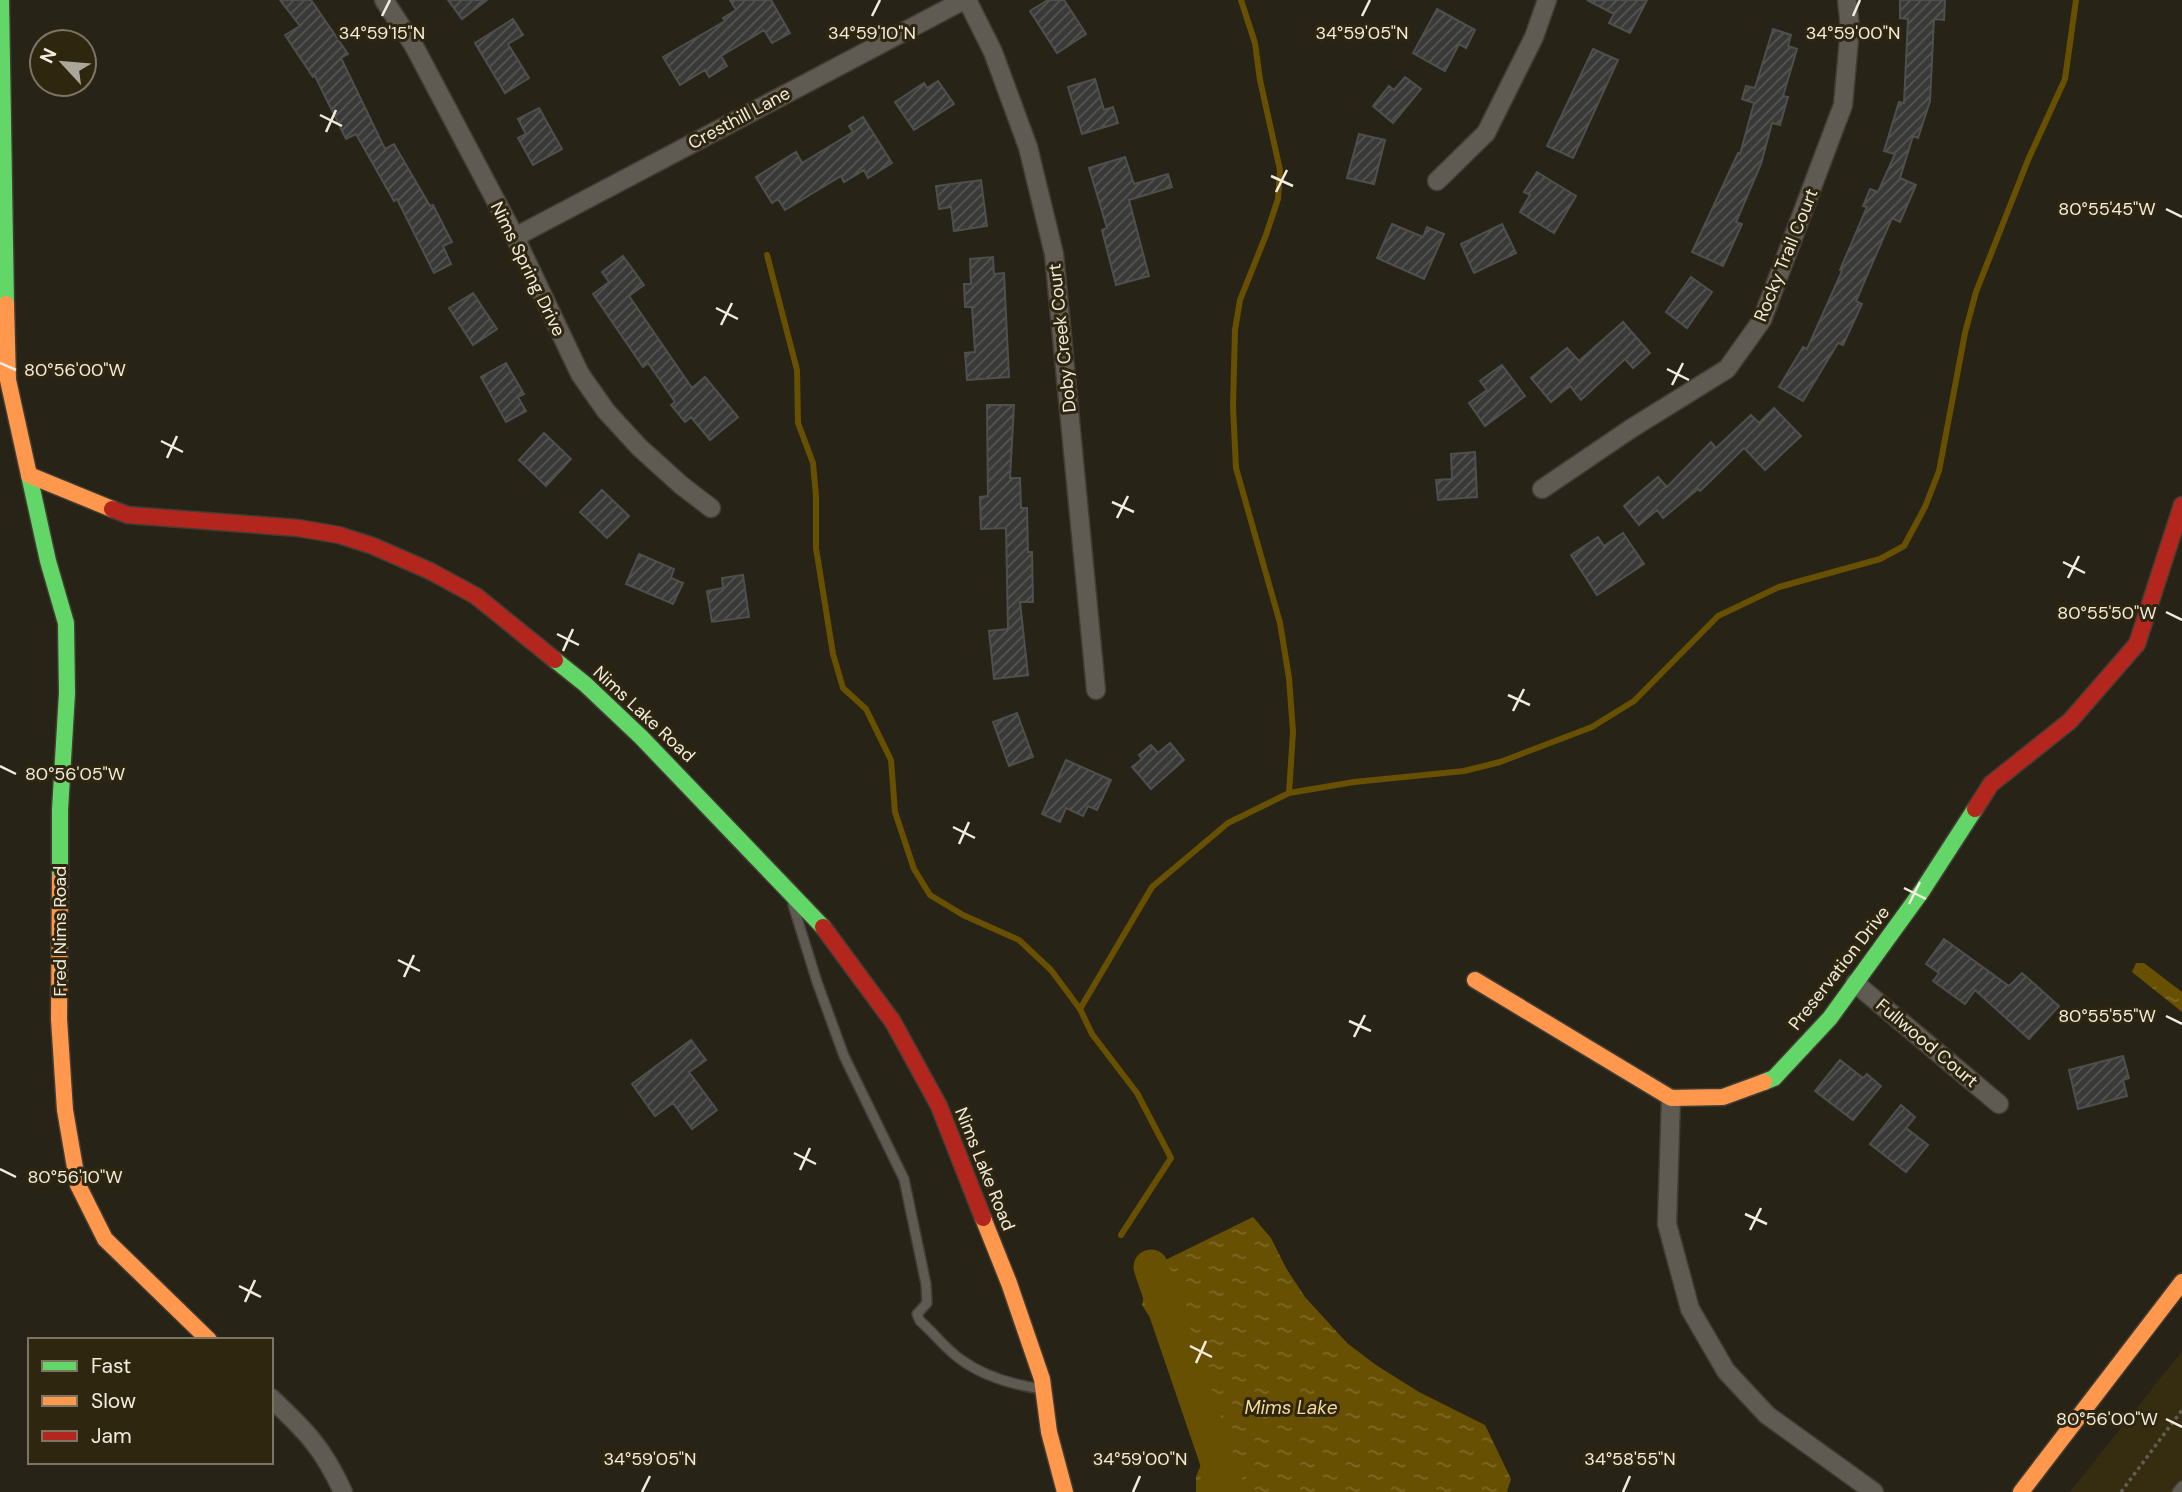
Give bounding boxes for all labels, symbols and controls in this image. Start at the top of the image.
text: 34°59'15"N [339,21,425,45]
text: 34°59'10"N [828,21,916,45]
text: 34°59'05"N [1315,21,1409,45]
text: 34°59'00"N [1806,21,1900,45]
north arrow [28,28,98,98]
text: N [34,44,62,67]
street label: Cresthill Lane [684,81,794,155]
street label: Rocky Trail Court [1748,185,1824,325]
text: 80°55'45"W [2058,197,2156,221]
street label: Nims Spring Drive [485,198,571,340]
street label: Doby Creek Court [1042,262,1082,414]
text: 80°56'00"W [24,358,126,382]
text: 80°55'50"W [2057,601,2157,625]
street label: Nims Lake Road [588,660,700,768]
text: 80°56'05"W [25,762,125,786]
street label: Fred Nims Road [48,866,72,996]
street label: Preservation Drive [1783,901,1895,1035]
street label: Fullwood Court [1871,993,1983,1093]
text: 80°55'55"W [2058,1004,2156,1028]
street label: Nims Lake Road [949,1104,1021,1234]
text: 80°56'10"W [27,1165,123,1189]
legend [28,1338,273,1464]
text: Fast [91,1352,131,1380]
text: Slow [91,1387,136,1415]
water label: Mims Lake [1245,1395,1338,1420]
text: 80°56'00"W [2056,1407,2158,1431]
text: Jam [91,1422,132,1450]
text: 34°59'05"N [603,1447,697,1471]
text: 34°59'00"N [1093,1447,1187,1471]
text: 34°58'55"N [1584,1447,1676,1471]

